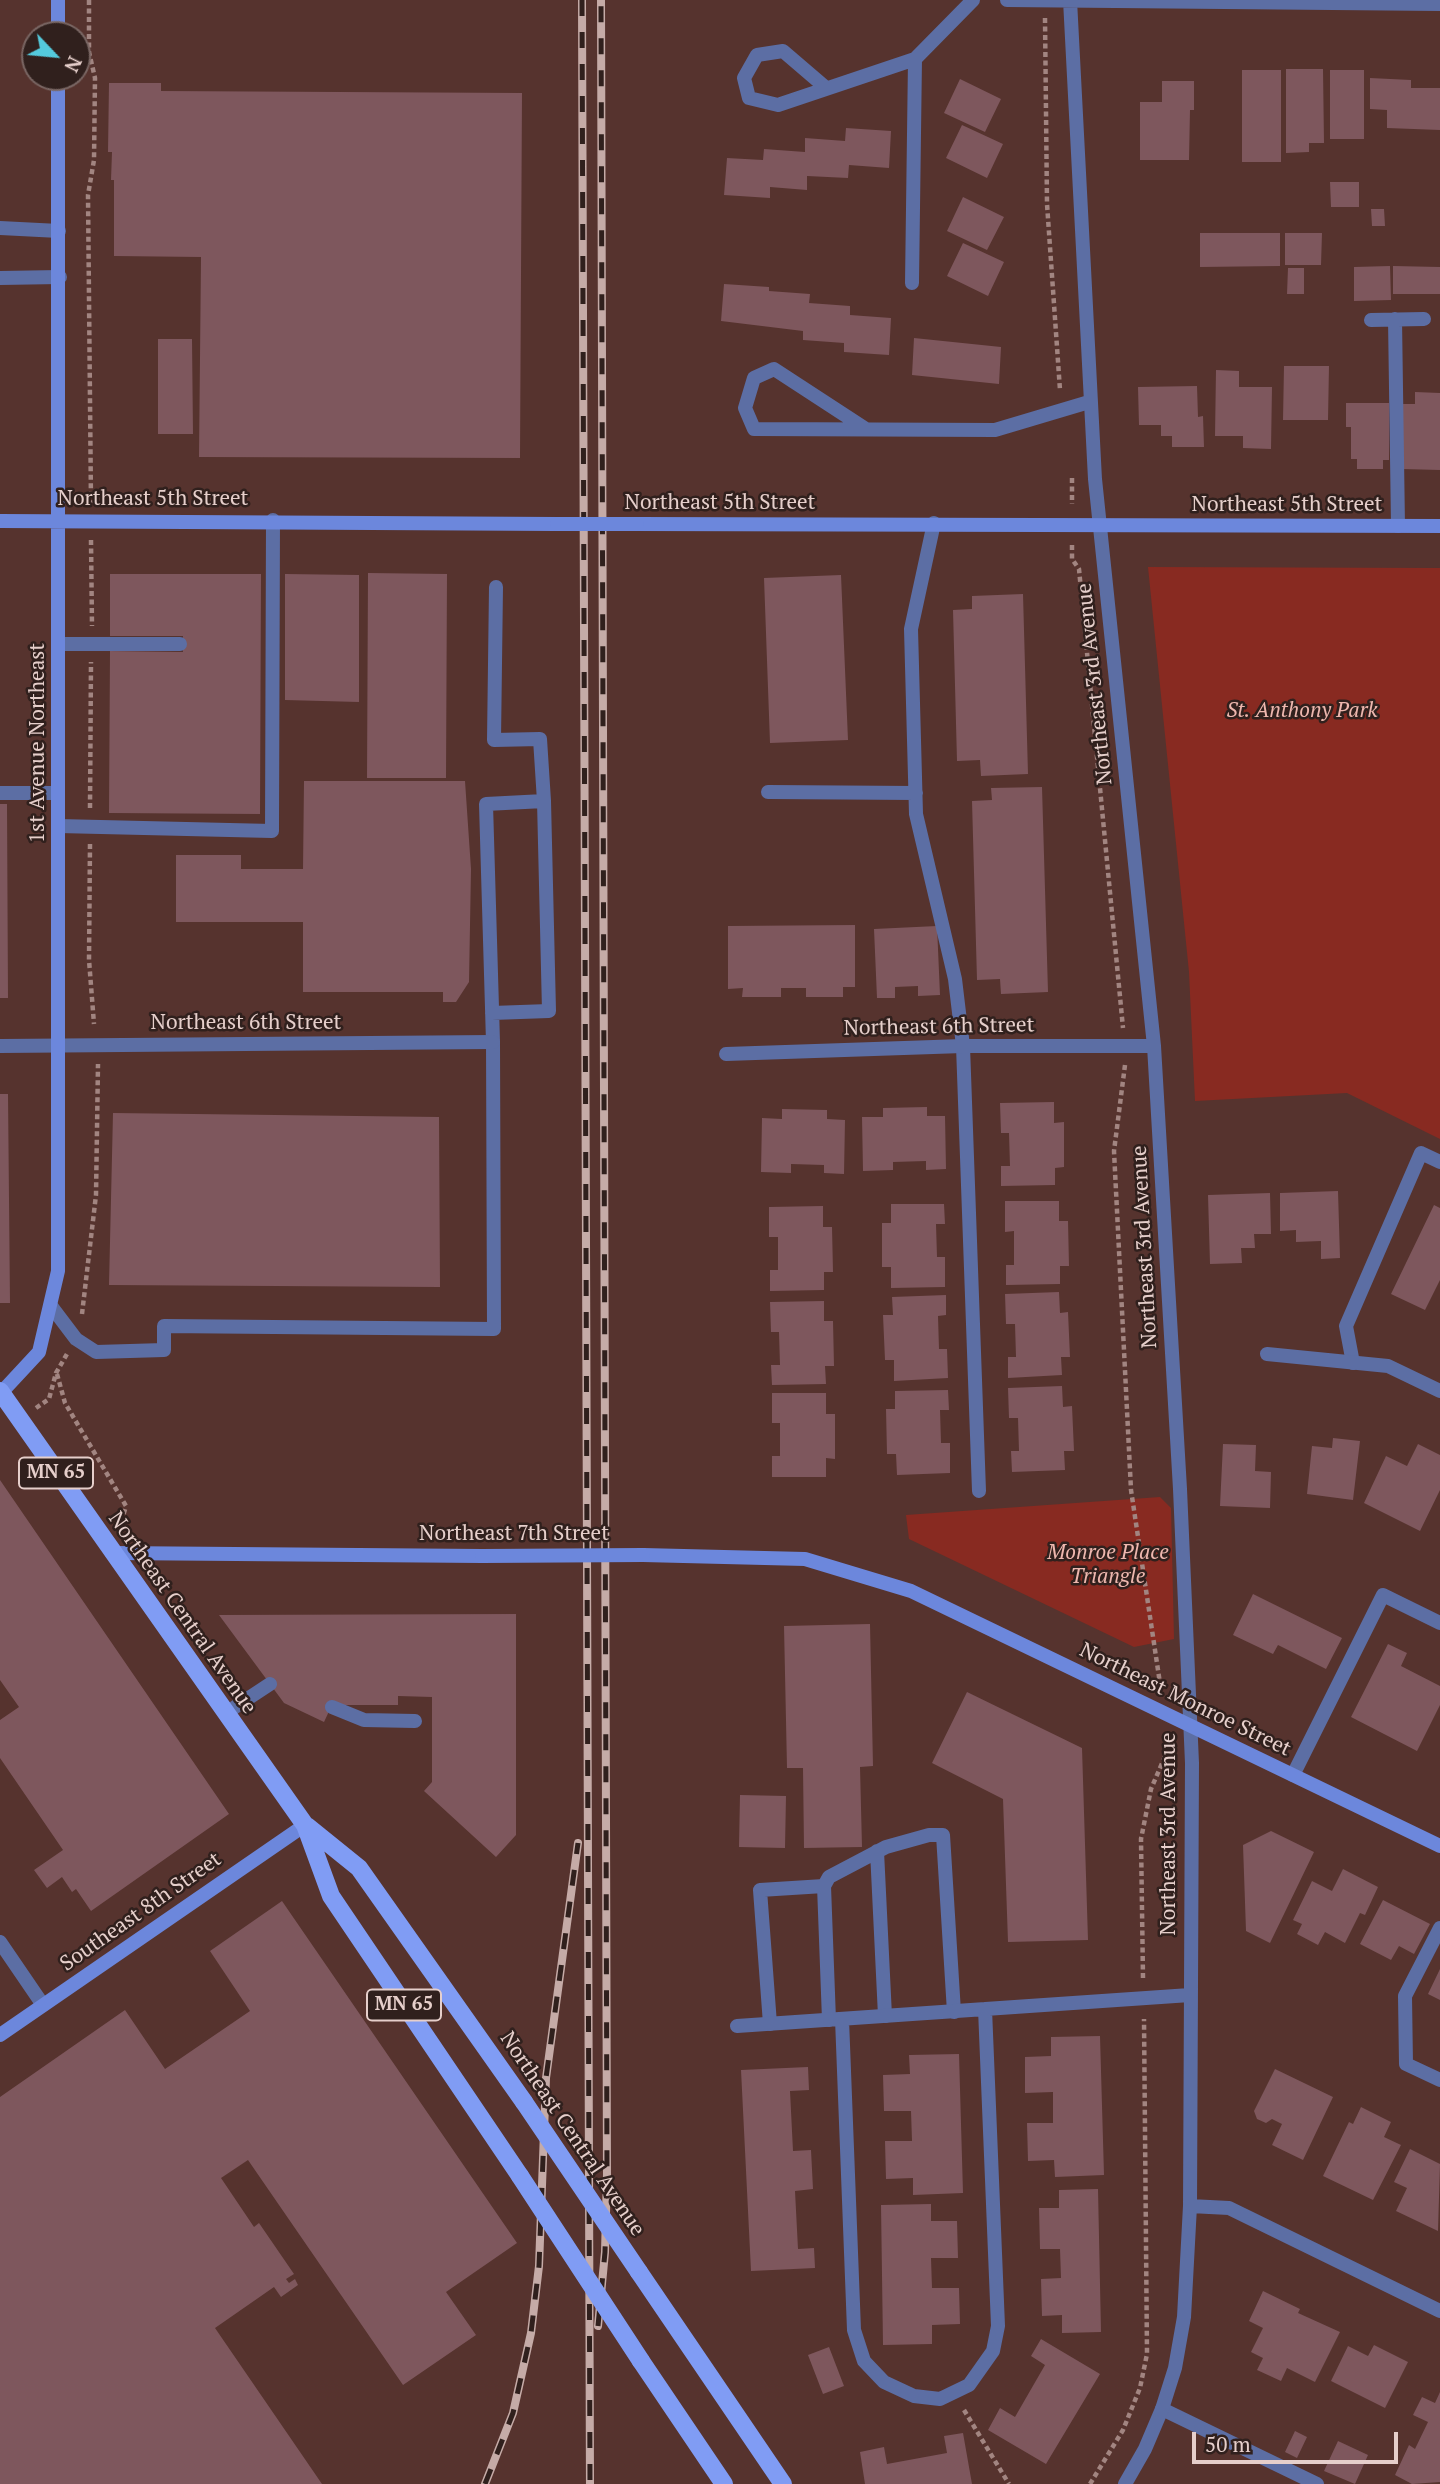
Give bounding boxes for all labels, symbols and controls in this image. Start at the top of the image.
north arrow [21,21,91,91]
text: N [59,53,88,77]
street label: Northeast 5th Street [58,486,248,512]
street label: Northeast 5th Street [625,490,815,516]
street label: Northeast 5th Street [1192,492,1382,518]
street label: Northeast 3rd Avenue [1072,582,1118,786]
street label: 1st Avenue Northeast [25,643,51,843]
park label: St. Anthony Park [1226,698,1378,724]
street label: Northeast 6th Street [151,1010,341,1036]
street label: Northeast 6th Street [843,1013,1035,1041]
street label: Northeast 3rd Avenue [1127,1145,1163,1349]
road number: MN 65 [19,1457,93,1488]
street label: Northeast Central Avenue [103,1507,261,1719]
street label: Northeast 7th Street [419,1521,609,1547]
park label: Monroe Place Triangle [1047,1540,1169,1590]
street label: Northeast Monroe Street [1075,1638,1295,1762]
street label: Northeast 3rd Avenue [1156,1732,1182,1936]
street label: Southeast 8th Street [56,1847,226,1977]
road number: MN 65 [367,1990,441,2021]
street label: Northeast Central Avenue [494,2027,650,2241]
scale bar [1195,2418,1402,2462]
text: 50 m [1205,2430,1251,2458]

